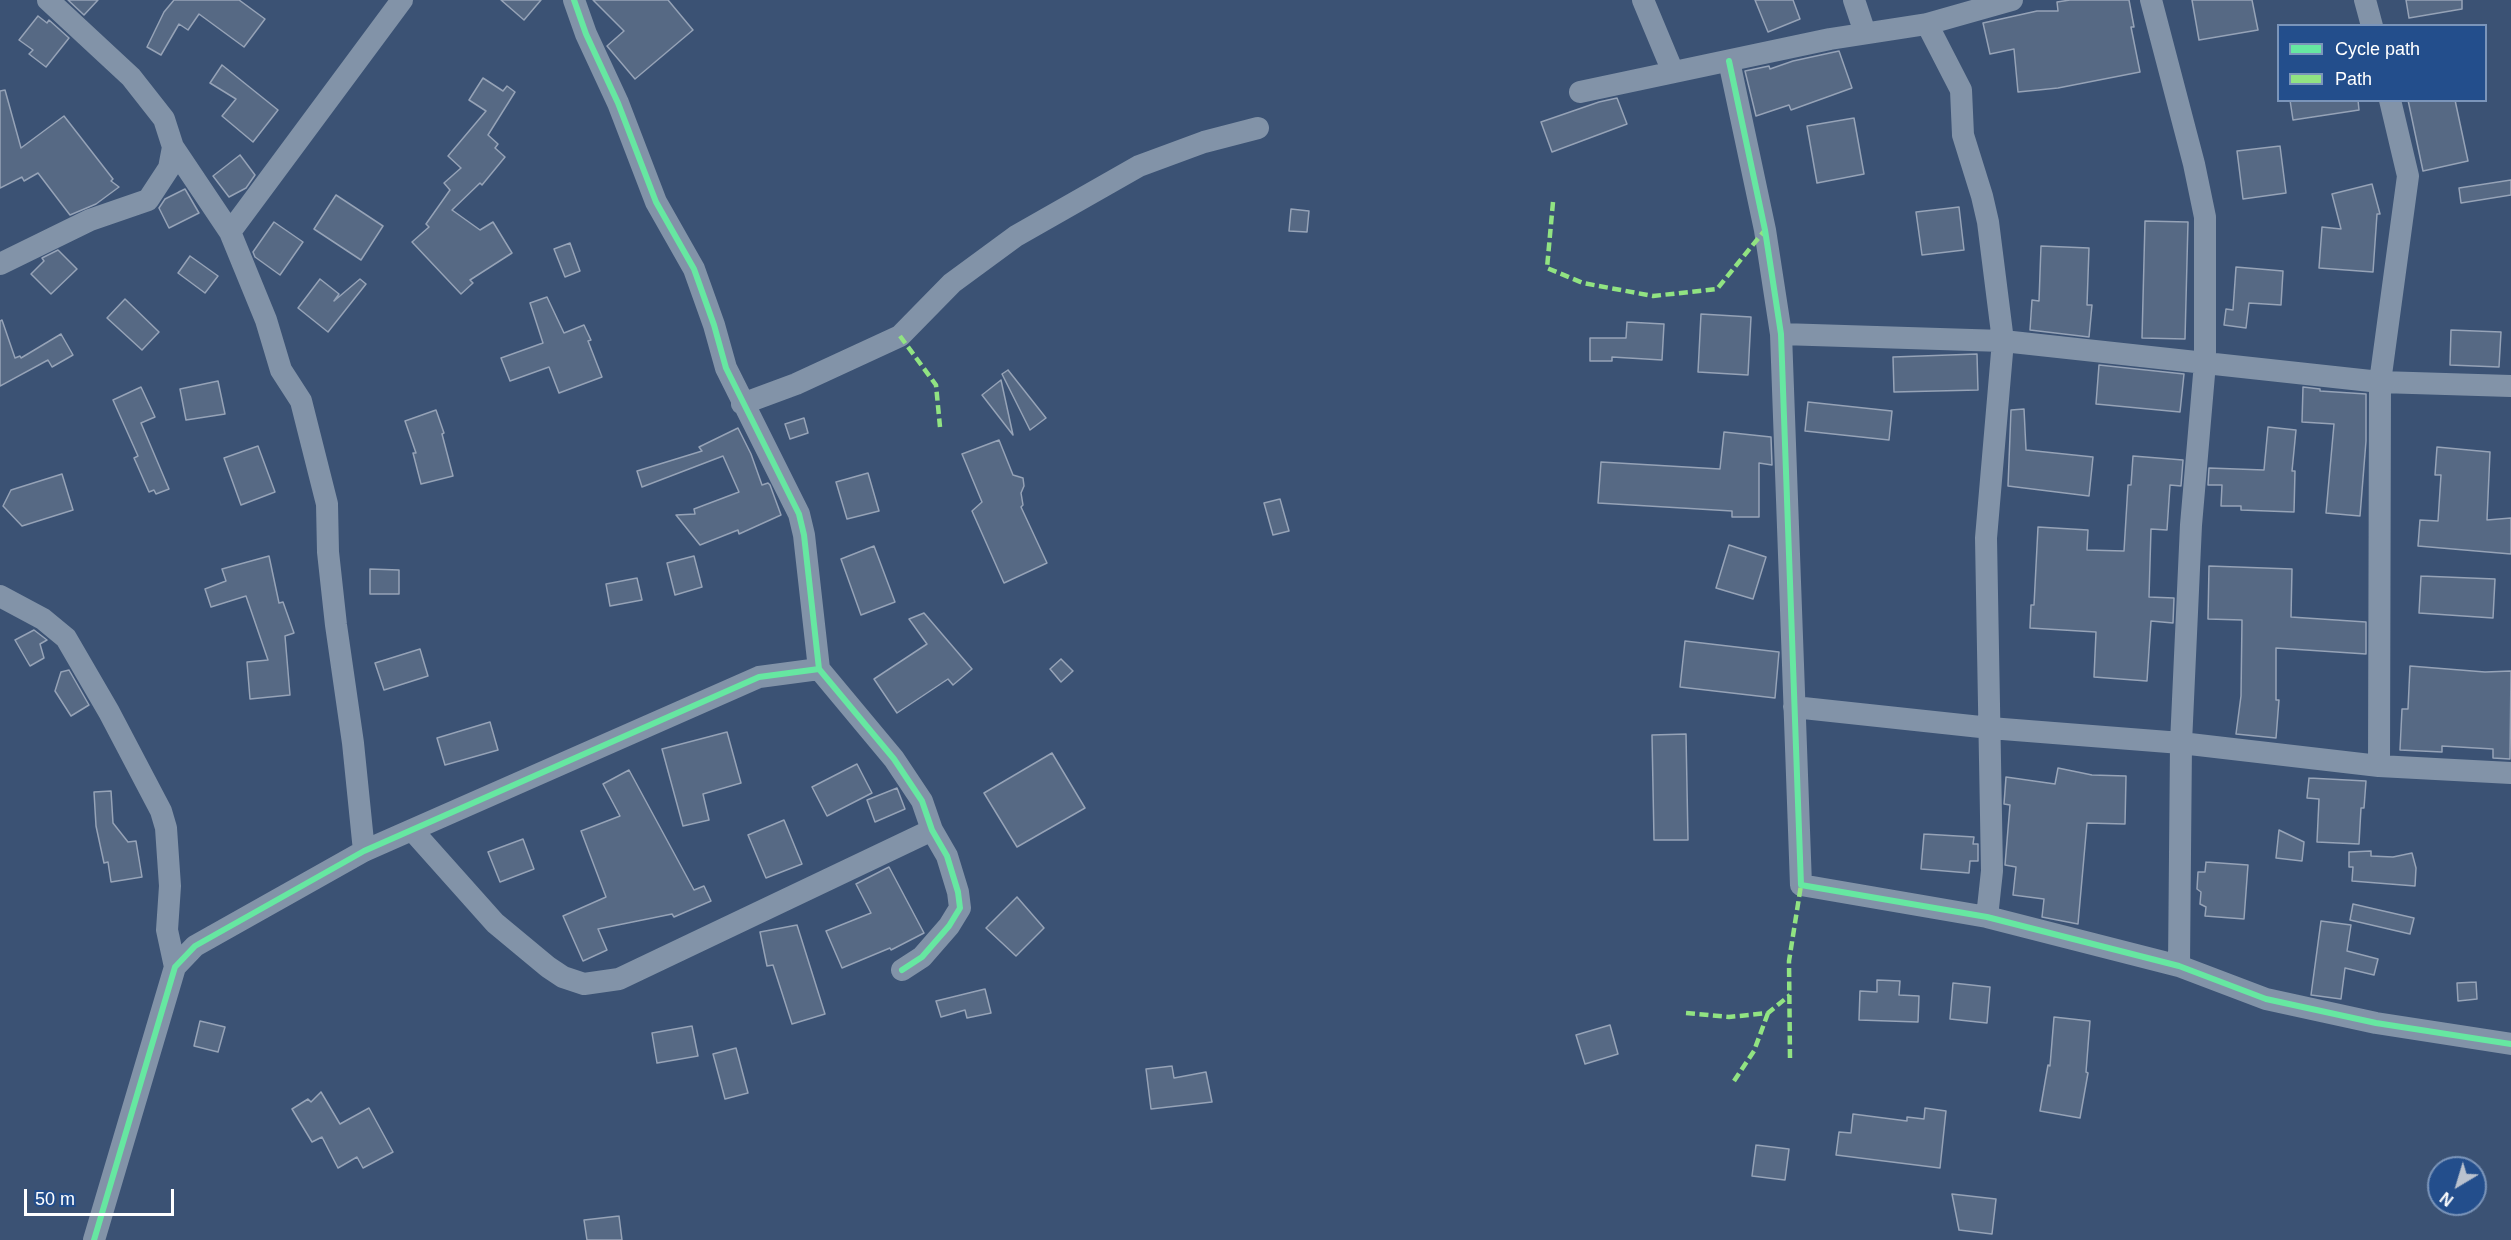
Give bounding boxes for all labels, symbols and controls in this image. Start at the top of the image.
legend [2277,24,2487,102]
text: Cycle path [2335,39,2420,59]
text: Path [2335,69,2372,89]
north arrow [2427,1156,2487,1216]
scale bar [27,1177,177,1215]
text: 50 m [35,1189,75,1209]
text: N [2437,1189,2457,1209]

